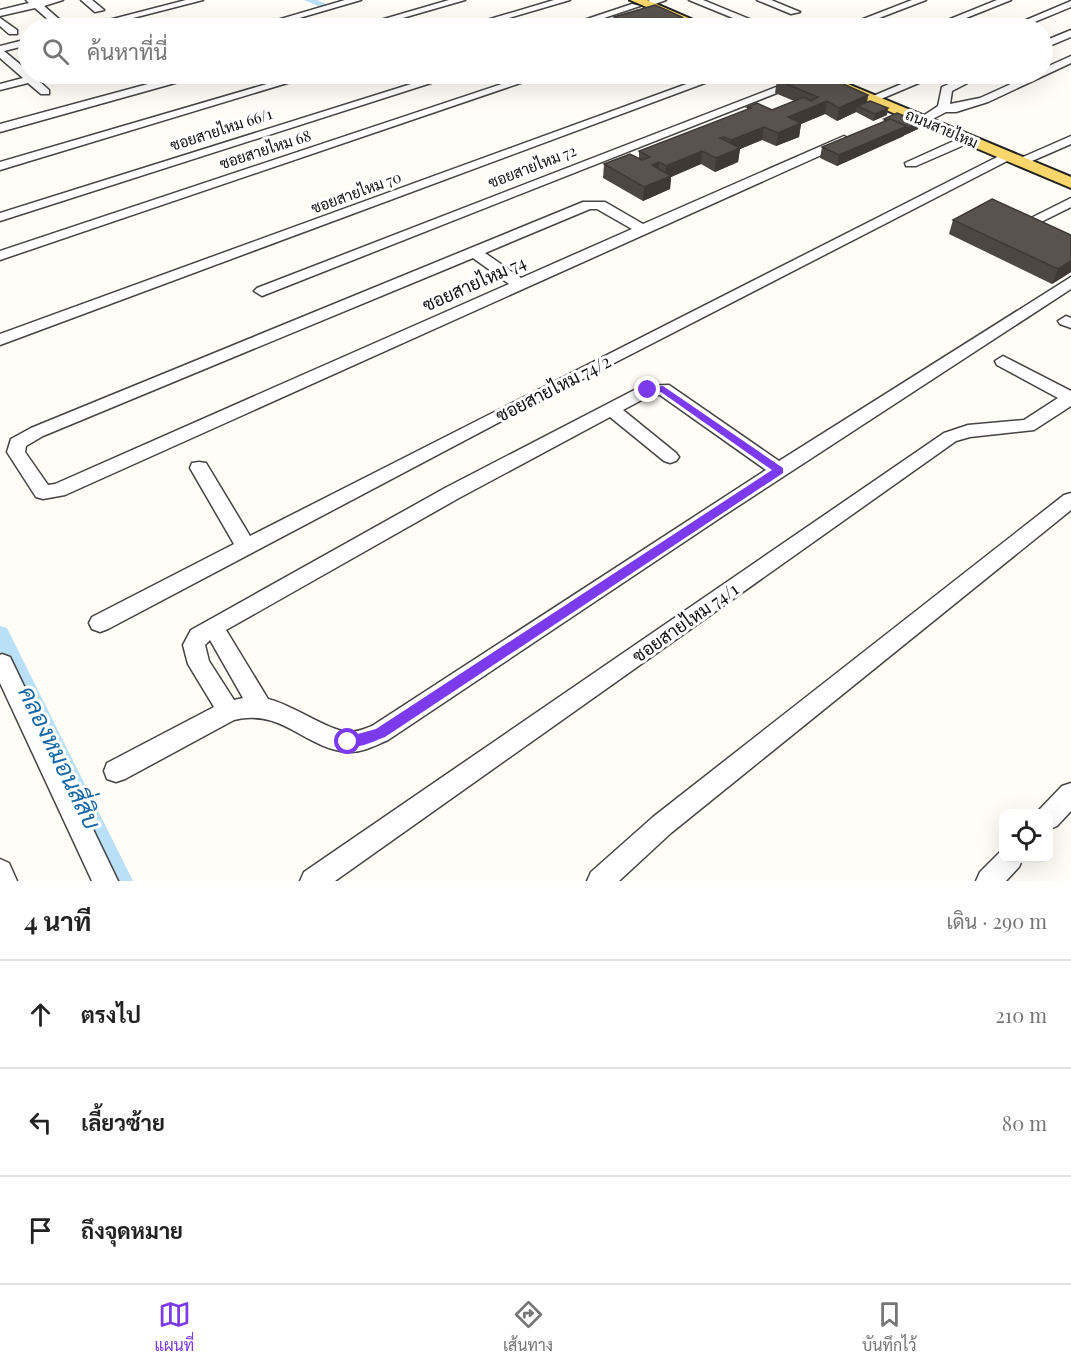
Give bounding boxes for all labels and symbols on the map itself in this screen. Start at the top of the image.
street label: ซอยสายไหม 66/1 [167,103,275,155]
street label: ถนนสายไหม [903,104,981,152]
street label: ซอยสายไหม 68 [217,125,313,173]
street label: ซอยสายไหม 72 [485,140,579,192]
street label: ซอยสายไหม 70 [308,166,404,218]
street label: ซอยสายไหม 74 [418,249,530,317]
street label: ซอยสายไหม 74/2 [491,349,615,427]
route end [634,376,660,402]
street label: ซอยสายไหม 74/1 [627,576,743,667]
water label: คลองหมอนสี่สิบ [12,679,113,835]
route start [334,728,360,754]

